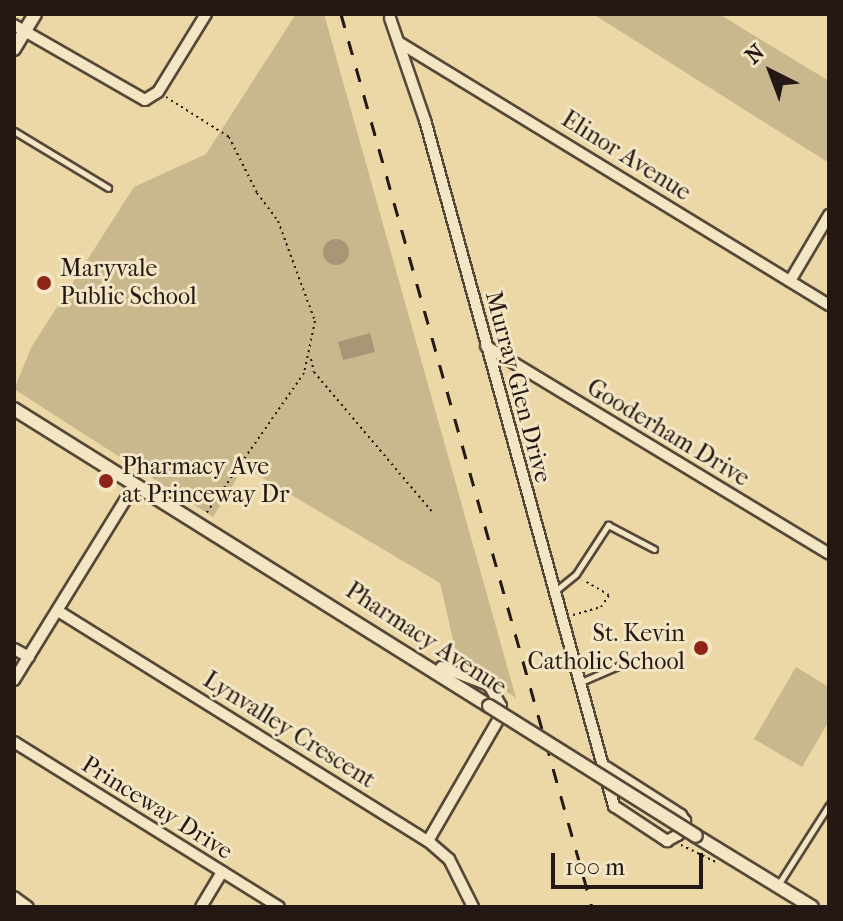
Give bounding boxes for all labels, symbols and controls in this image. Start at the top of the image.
north arrow [731,32,811,112]
text: N [740,39,770,69]
street label: Elinor Avenue [556,105,696,207]
place label: Maryvale Public School [60,255,197,311]
marker: Maryvale Public School [35,274,53,292]
street label: Murray Glen Drive [479,288,557,486]
street label: Gooderham Drive [581,373,755,493]
place label: Pharmacy Ave at Princeway Dr [122,453,289,509]
marker: Pharmacy Ave at Princeway Dr [97,472,115,490]
street label: Pharmacy Avenue [340,576,512,702]
place label: St. Kevin Catholic School [528,620,685,676]
marker: St. Kevin Catholic School [692,639,710,657]
street label: Lynvalley Crescent [198,666,380,794]
street label: Princeway Drive [76,750,238,866]
scale bar [555,837,707,887]
text: 100 m [565,853,625,881]

